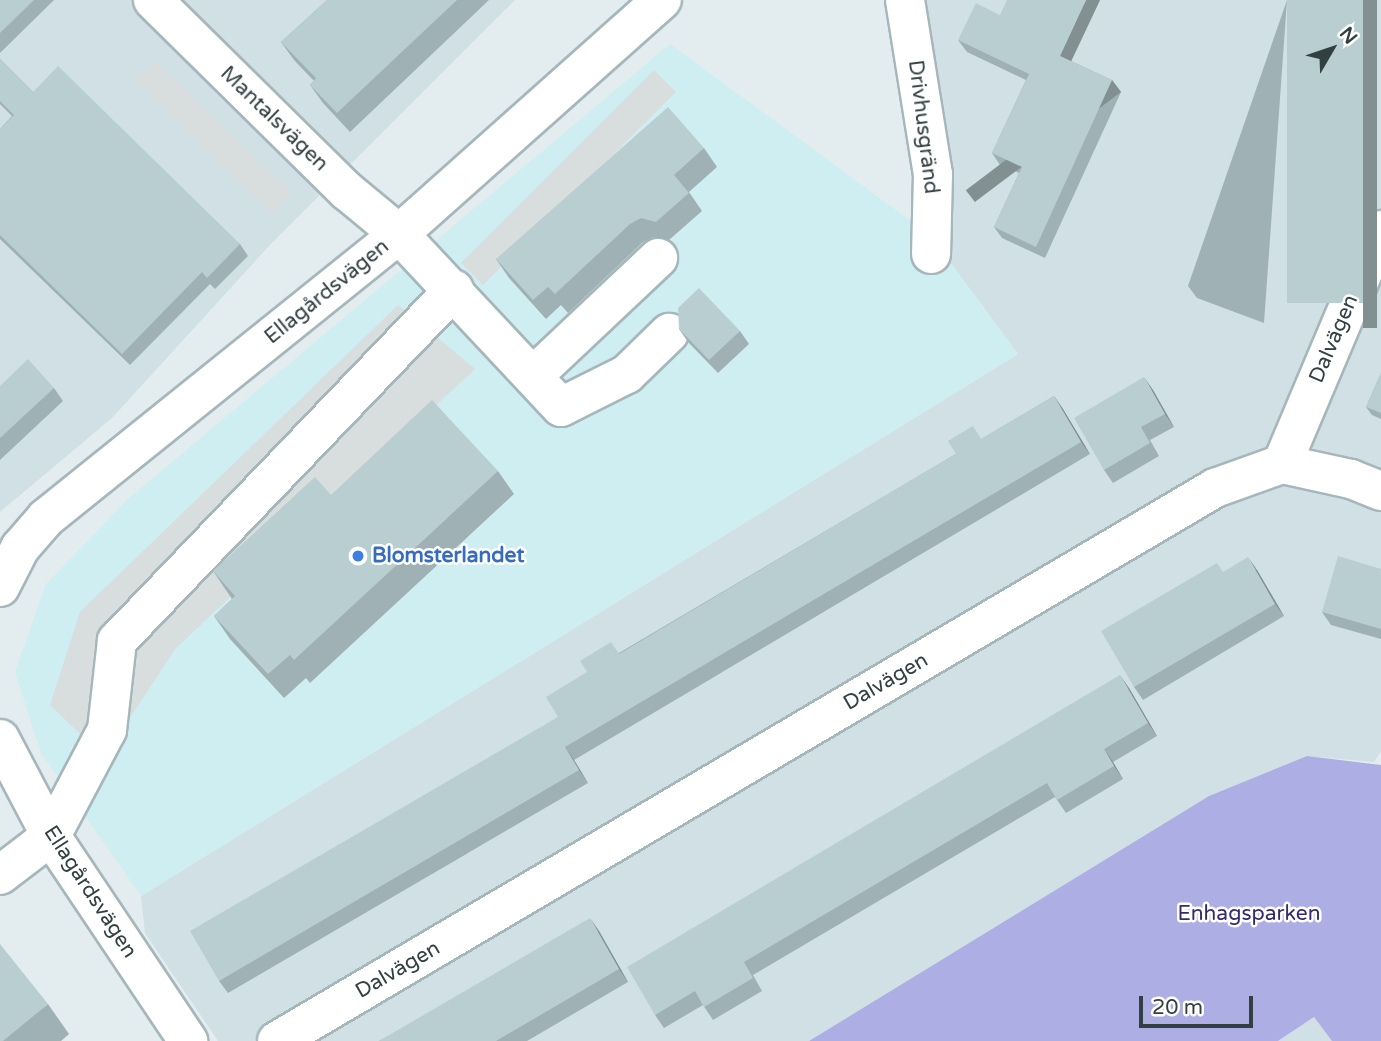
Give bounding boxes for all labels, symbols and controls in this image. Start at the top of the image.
north arrow [1297,14,1367,84]
text: N [1335,23,1362,49]
street label: Drivhusgränd [902,59,944,195]
street label: Mantalsvägen [215,61,333,177]
street label: Ellagårdsvägen [260,234,394,350]
street label: Dalvägen [1304,291,1364,387]
place label: Blomsterlandet [372,543,524,569]
marker: Blomsterlandet [350,548,366,564]
street label: Dalvägen [839,648,933,716]
street label: Ellagårdsvägen [38,821,142,963]
park label: Enhagsparken [1178,901,1320,927]
street label: Dalvägen [351,936,445,1004]
scale bar [1143,982,1257,1026]
text: 20 m [1152,995,1203,1020]

